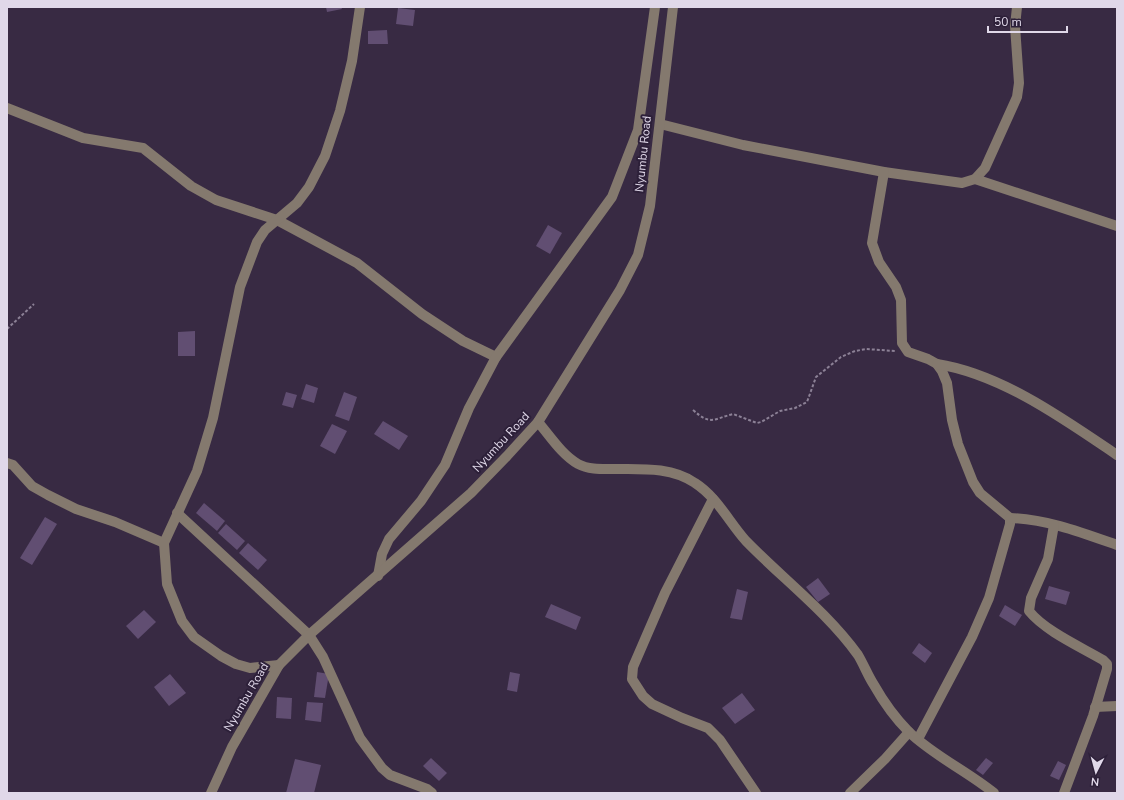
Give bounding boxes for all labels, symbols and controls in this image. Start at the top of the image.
scale bar [988,8,1067,34]
text: 50 m [994,14,1022,30]
street label: Nyumbu Road [631,115,655,193]
street label: Nyumbu Road [469,408,533,476]
street label: Nyumbu Road [220,660,272,734]
north arrow [1076,752,1116,792]
text: N [1090,774,1100,789]

